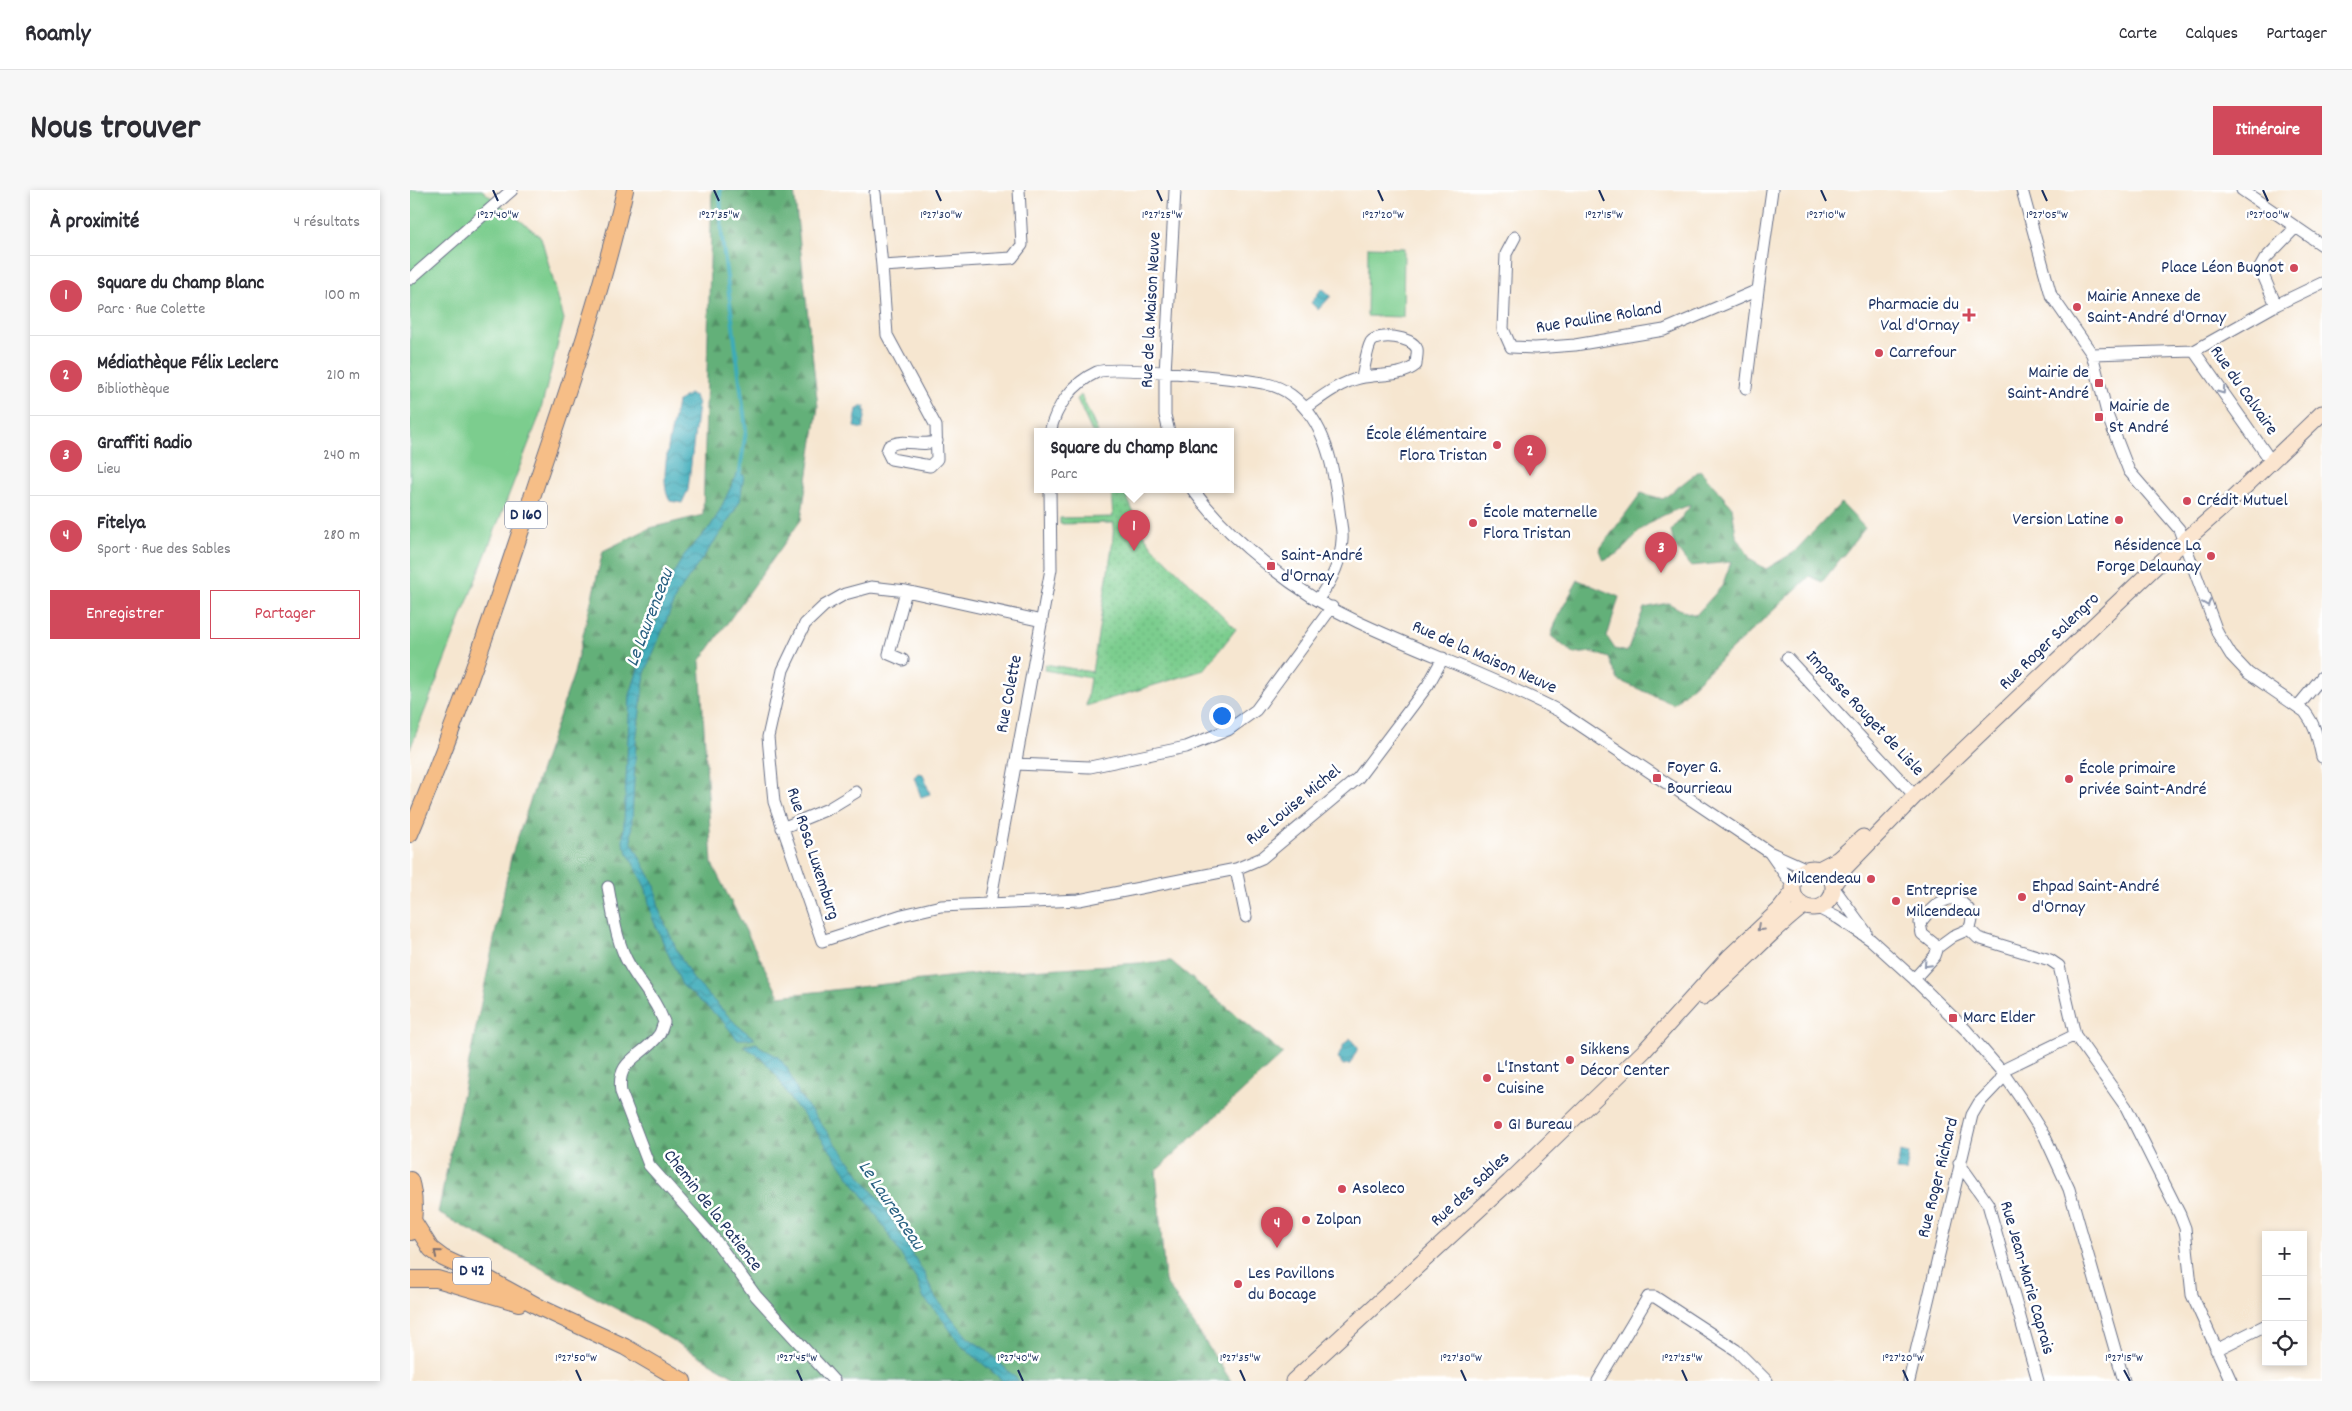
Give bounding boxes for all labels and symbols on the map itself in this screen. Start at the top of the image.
text: 1°27'40"W [477,207,519,224]
text: 1°27'35"W [699,207,739,224]
text: 1°27'30"W [920,207,962,224]
text: 1°27'25"W [1142,207,1182,224]
text: 1°27'20"W [1362,207,1404,224]
text: 1°27'15"W [1585,207,1623,224]
text: 1°27'10"W [1806,207,1846,224]
text: 1°27'05"W [2026,207,2068,224]
text: 1°27'00"W [2247,207,2290,224]
street label: Rue de la Maison Neuve [1135,231,1169,389]
place label: Place Léon Bugnot [2161,256,2284,281]
marker: Place Léon Bugnot [2288,262,2300,274]
place label: Mairie Annexe de Saint-André d'Ornay [2087,285,2227,331]
place label: Pharmacie du Val d'Ornay [1868,293,1960,339]
street label: Rue Pauline Roland [1534,297,1664,341]
marker: Mairie Annexe de Saint-André d'Ornay [2071,301,2083,313]
marker: Pharmacie du Val d'Ornay [1963,309,1975,321]
place label: Carrefour [1889,341,1957,366]
street label: Rue du Calvaire [2203,341,2283,441]
marker: Carrefour [1873,347,1885,359]
place label: Mairie de Saint-André [2007,361,2089,407]
marker: Mairie de Saint-André [2093,377,2105,389]
one-way arrow [2216,386,2225,395]
place label: Mairie de St André [2109,395,2170,441]
marker: Mairie de St André [2093,411,2105,423]
place label: École élémentaire Flora Tristan [1366,423,1487,469]
pin: 2 [1514,435,1546,476]
marker: École élémentaire Flora Tristan [1491,439,1503,451]
place label: Crédit Mutuel [2197,489,2288,514]
marker: Crédit Mutuel [2181,495,2193,507]
place label: École maternelle Flora Tristan [1483,501,1598,547]
road number: D 160 [505,502,547,528]
place label: Version Latine [2012,508,2109,533]
pin: 1 [1118,510,1150,551]
marker: Version Latine [2113,514,2125,526]
marker: École maternelle Flora Tristan [1467,517,1479,529]
pin: 3 [1645,532,1677,573]
place label: Résidence La Forge Delaunay [2097,534,2202,580]
place label: Saint-André d'Ornay [1281,544,1363,590]
marker: Résidence La Forge Delaunay [2205,550,2217,562]
marker: Saint-André d'Ornay [1265,560,1277,572]
water label: Le Laurenceau [620,564,683,671]
street label: Rue Roger Salengro [1994,587,2106,697]
one-way arrow [2201,599,2211,607]
street label: Rue de la Maison Neuve [1408,615,1561,701]
street label: Impasse Rouget de Lisle [1799,646,1929,783]
street label: Rue Colette [990,653,1030,735]
your location [1209,703,1235,729]
place label: Foyer G. Bourrieau [1667,756,1732,802]
place label: École primaire privée Saint-André [2079,757,2207,803]
street label: Rue Louise Michel [1241,759,1348,852]
marker: Foyer G. Bourrieau [1651,772,1663,784]
marker: École primaire privée Saint-André [2063,773,2075,785]
street label: Rue Rosa Luxemburg [779,785,845,923]
place label: Milcendeau [1787,867,1861,892]
marker: Milcendeau [1865,873,1877,885]
place label: Ehpad Saint-André d'Ornay [2032,875,2160,921]
place label: Entreprise Milcendeau [1906,879,1980,925]
marker: Ehpad Saint-André d'Ornay [2016,891,2028,903]
marker: Entreprise Milcendeau [1890,895,1902,907]
one-way arrow [1757,922,1766,931]
one-way arrow [1924,958,1933,967]
place label: Marc Elder [1963,1006,2036,1031]
marker: Marc Elder [1947,1012,1959,1024]
place label: Sikkens Décor Center [1580,1038,1670,1084]
marker: Sikkens Décor Center [1564,1054,1576,1066]
place label: L'Instant Cuisine [1497,1056,1560,1102]
marker: L'Instant Cuisine [1481,1072,1493,1084]
place label: G1 Bureau [1508,1113,1572,1138]
street label: Rue Roger Richard [1912,1115,1966,1241]
marker: G1 Bureau [1492,1119,1504,1131]
street label: Chemin de la Patience [656,1145,768,1277]
street label: Rue des Sables [1426,1147,1516,1233]
water label: Le Laurenceau [850,1156,931,1258]
place label: Asoleco [1352,1177,1405,1202]
marker: Asoleco [1336,1183,1348,1195]
street label: Rue Jean-Marie Caprais [1992,1198,2060,1358]
pin: 4 [1261,1207,1293,1248]
place label: Zolpan [1316,1208,1361,1233]
marker: Zolpan [1300,1214,1312,1226]
one-way arrow [433,1249,442,1258]
road number: D 42 [453,1258,491,1284]
place label: Les Pavillons du Bocage [1248,1262,1335,1308]
marker: Les Pavillons du Bocage [1232,1278,1244,1290]
text: 1°27'50"W [555,1350,597,1367]
text: 1°27'45"W [777,1350,817,1367]
text: 1°27'40"W [997,1350,1039,1367]
text: 1°27'35"W [1220,1350,1260,1367]
text: 1°27'30"W [1440,1350,1482,1367]
text: 1°27'25"W [1662,1350,1702,1367]
text: 1°27'20"W [1882,1350,1924,1367]
text: 1°27'15"W [2105,1350,2143,1367]

